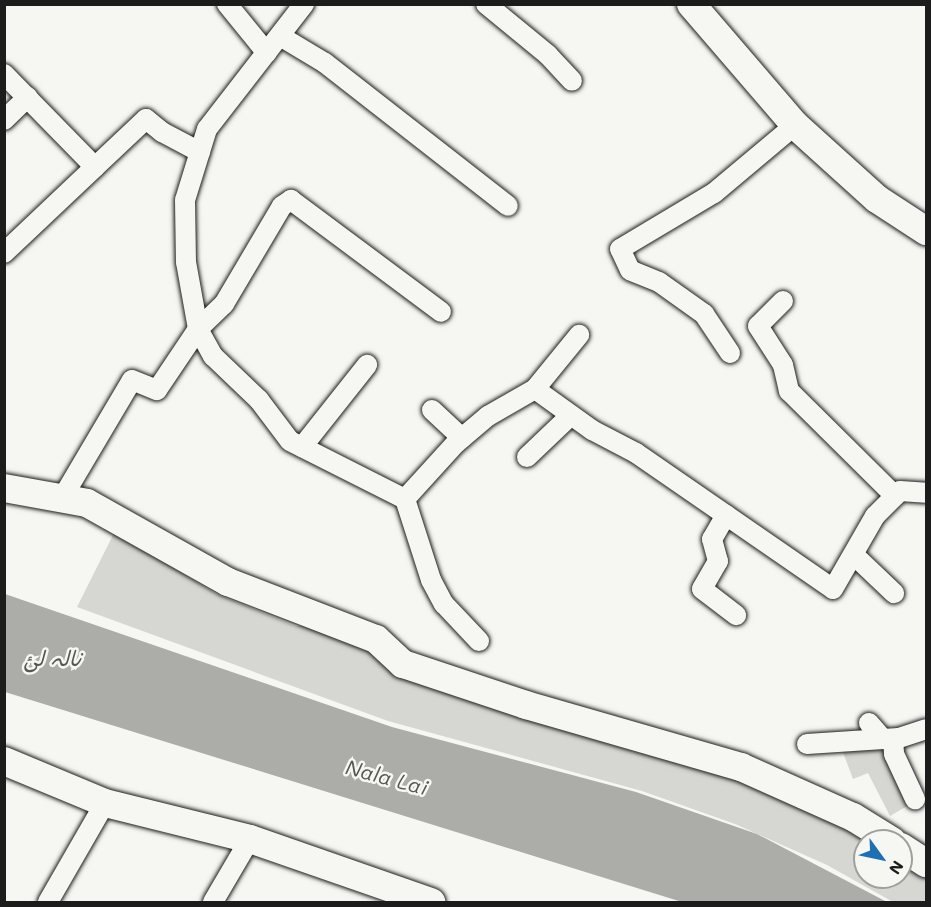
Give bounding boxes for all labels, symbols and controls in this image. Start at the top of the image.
water label: نالہ لئ [24,645,82,671]
water label: Nala Lai [343,754,431,800]
north arrow [853,829,913,889]
text: N [885,857,909,879]

